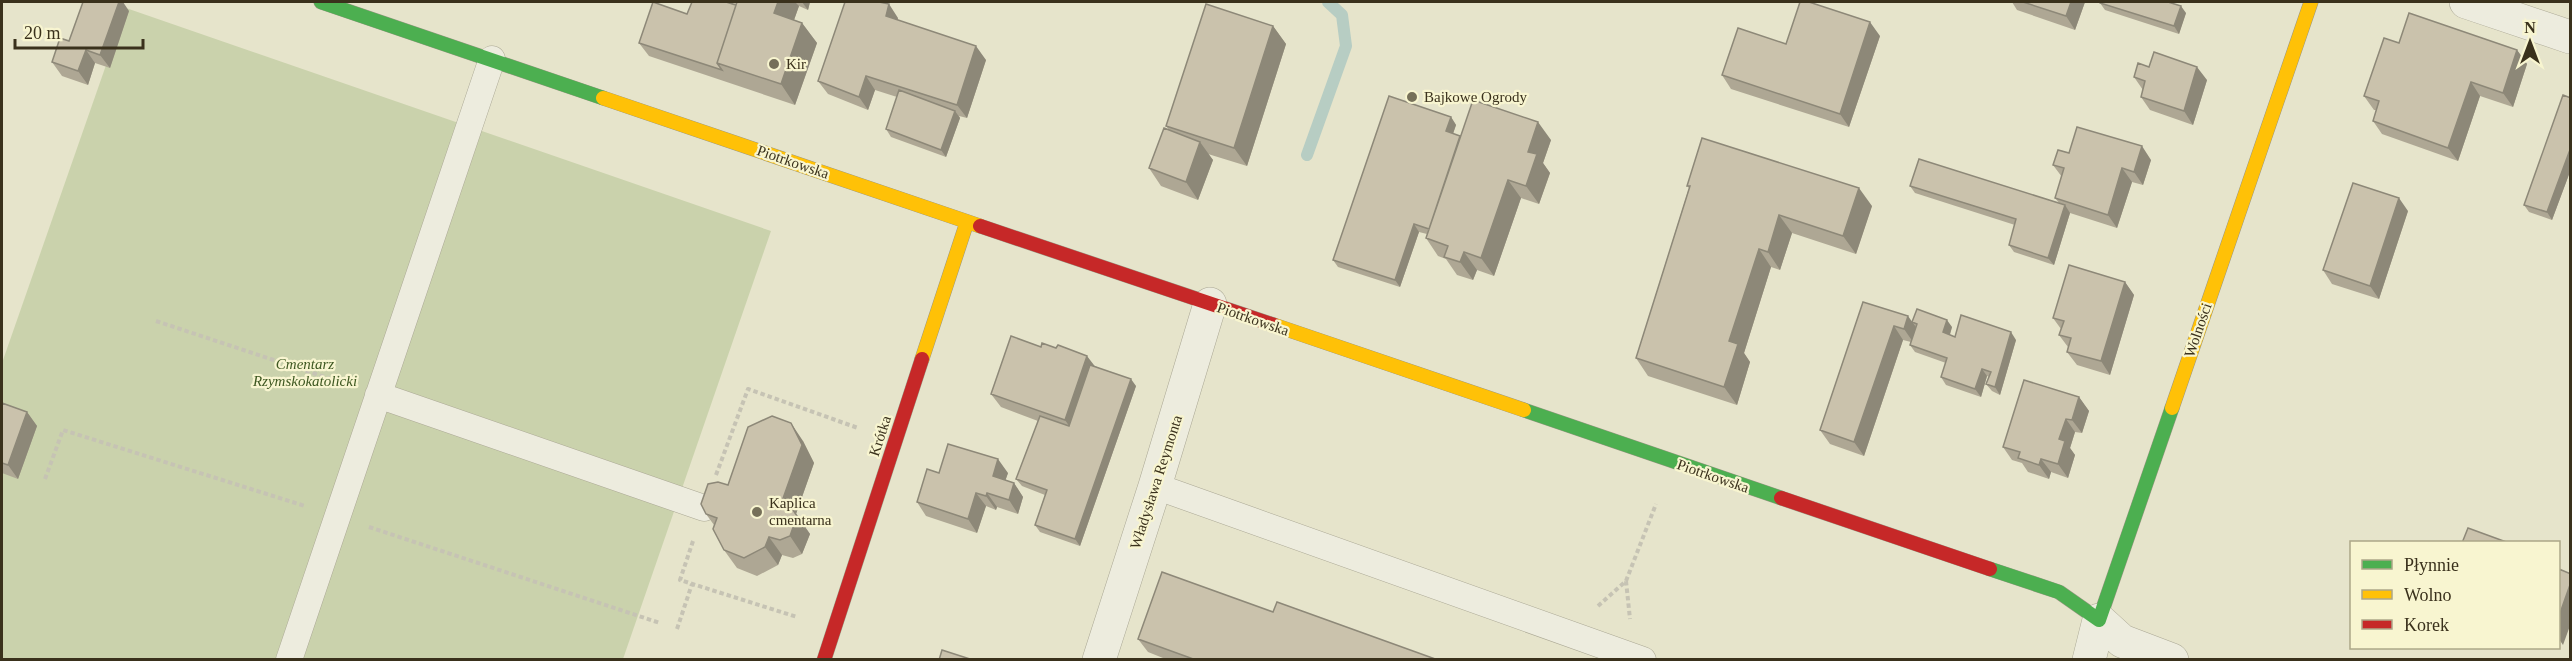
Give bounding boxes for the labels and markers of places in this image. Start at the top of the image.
place label: Kir [786,56,806,72]
marker: Kir [767,57,781,71]
place label: Bajkowe Ogrody [1424,89,1527,105]
marker: Bajkowe Ogrody [1405,90,1419,104]
place label: Kaplica cmentarna [769,495,832,528]
marker: Kaplica cmentarna [750,505,764,519]

